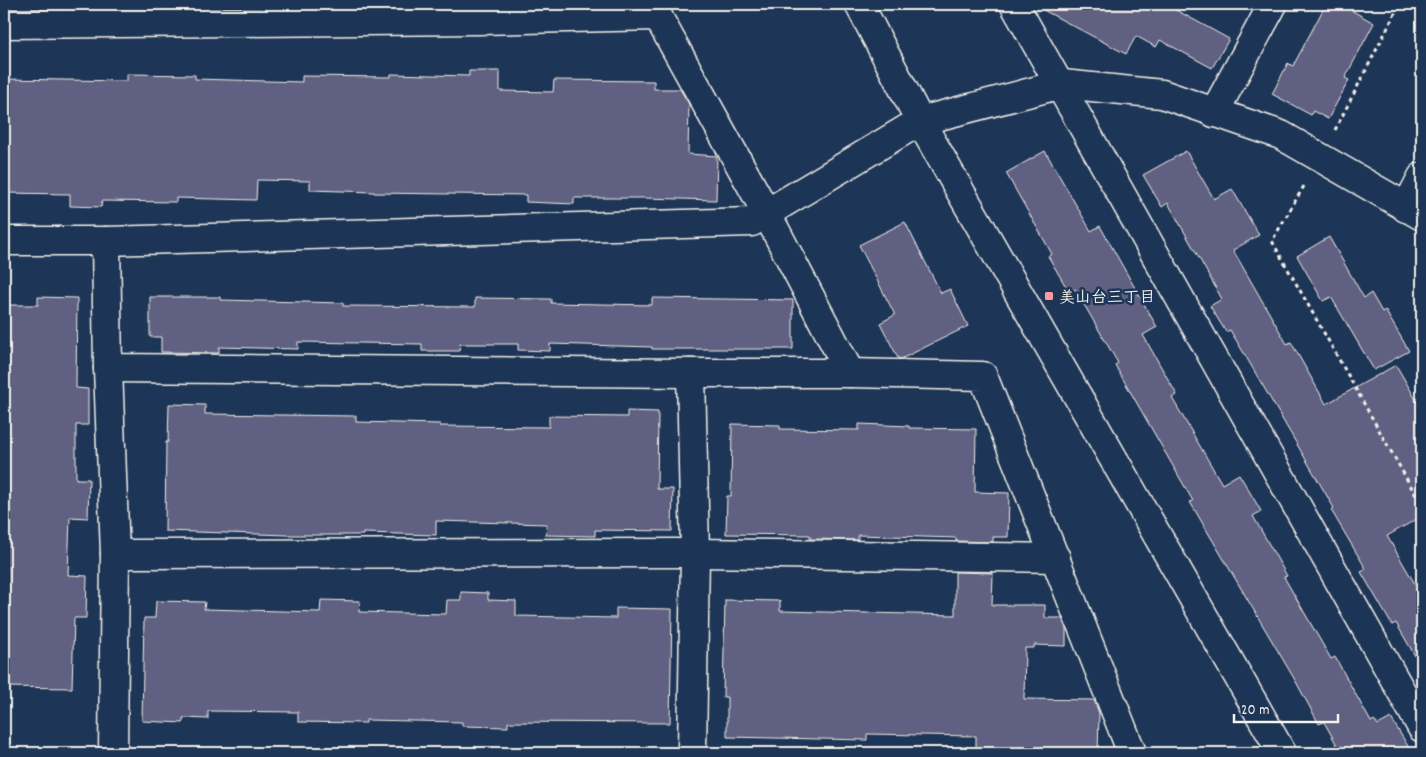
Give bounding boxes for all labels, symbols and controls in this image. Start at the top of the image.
place label: 美山台三丁目 [1059,287,1155,310]
marker: 美山台三丁目 [1043,290,1055,302]
scale bar [1234,692,1337,724]
text: 20 m [1241,700,1269,722]

